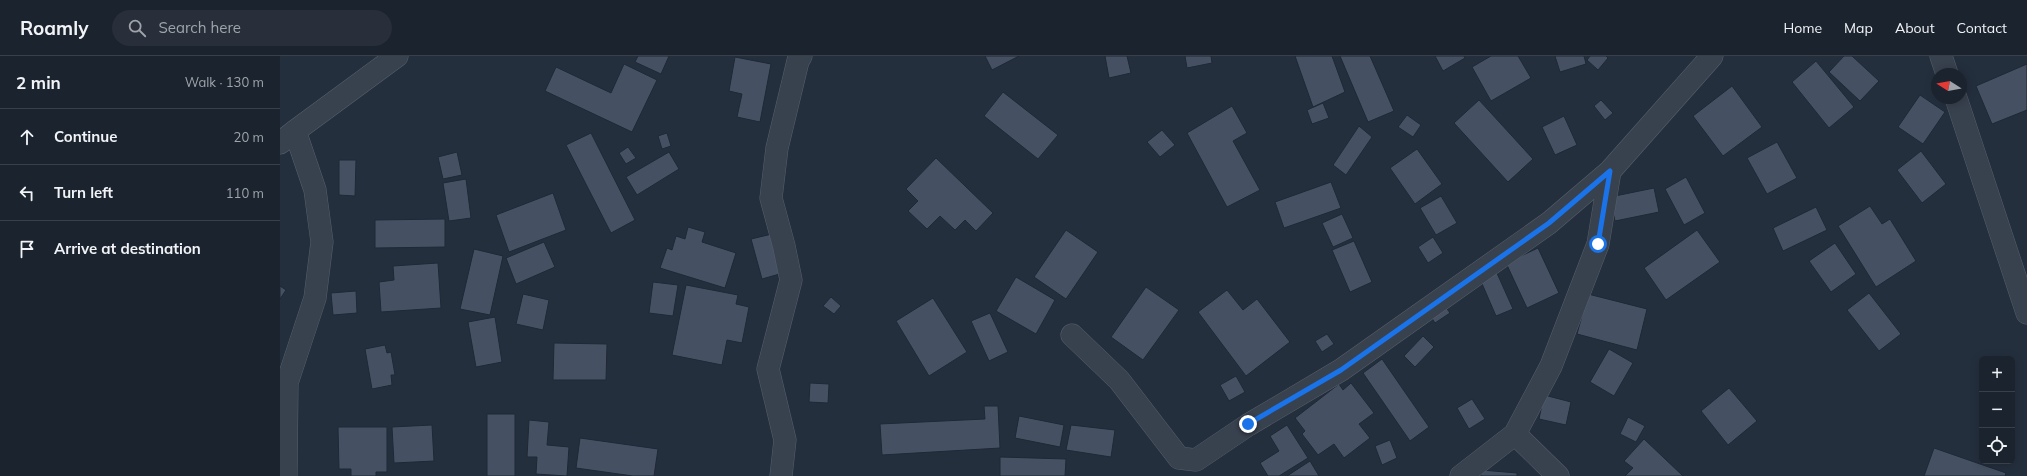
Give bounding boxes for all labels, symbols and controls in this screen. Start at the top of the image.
search box [112,10,392,46]
text: Roamly [20,16,88,40]
icon: search [126,17,148,39]
text: Search here [158,18,241,37]
text: Home [1783,19,1822,37]
text: Map [1844,19,1873,37]
text: About [1895,19,1935,37]
text: Contact [1957,19,2007,37]
north arrow [1931,68,1967,104]
text: 2 min [16,72,61,93]
text: Walk · 130 m [185,74,264,90]
icon: ahead [16,126,38,148]
text: Continue [54,127,117,146]
text: 20 m [234,129,264,145]
icon: left [16,182,38,204]
text: Turn left [54,183,113,202]
text: 110 m [226,185,264,201]
route start [1589,235,1607,253]
icon: arrive [16,238,38,260]
text: Arrive at destination [54,239,201,258]
map controls [1979,356,2015,464]
button: + [1979,356,2015,392]
button: − [1979,392,2015,428]
route end [1239,415,1257,433]
button: locate [1979,428,2015,464]

